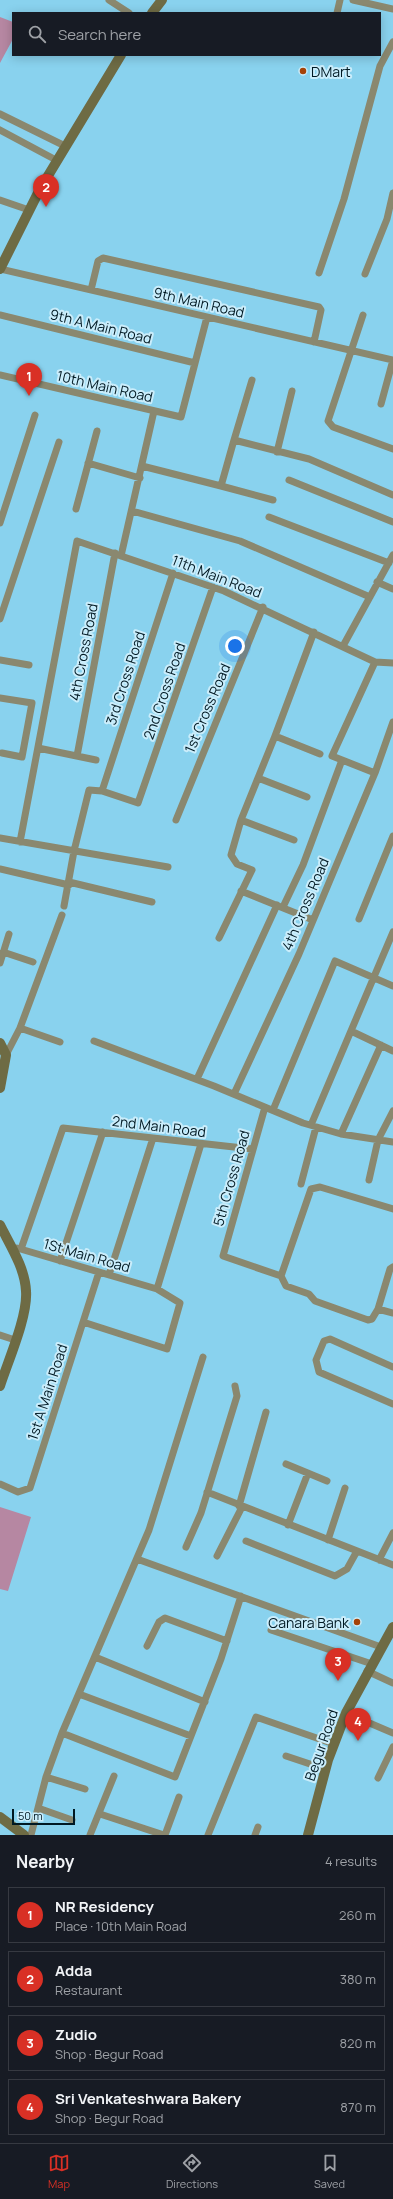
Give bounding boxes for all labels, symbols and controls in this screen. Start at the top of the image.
search box [12,12,381,56]
icon: search [26,23,48,45]
text: Search here [58,24,141,45]
place label: DMart [311,62,351,81]
marker: DMart [298,66,308,76]
pin: 2 [33,174,59,207]
street label: 9th Main Road [152,282,246,322]
street label: 9th A Main Road [48,304,154,348]
pin: 1 [16,363,42,396]
street label: 10th Main Road [55,366,155,406]
street label: 11th Main Road [169,550,265,602]
street label: 4th Cross Road [64,602,102,702]
street label: 3rd Cross Road [101,629,149,727]
your location [225,636,245,656]
street label: 2nd Cross Road [139,640,189,742]
street label: 1st Cross Road [180,661,234,755]
street label: 4th Cross Road [277,855,333,953]
street label: 2nd Main Road [111,1111,207,1141]
street label: 5th Cross Road [208,1128,254,1228]
street label: 1St Main Road [41,1234,133,1276]
street label: 1st A Main Road [23,1342,71,1442]
place label: Canara Bank [268,1613,350,1632]
marker: Canara Bank [352,1617,362,1627]
pin: 3 [325,1648,351,1681]
street label: Begur Road [300,1707,342,1783]
pin: 4 [345,1708,371,1741]
scale bar [12,1807,75,1826]
text: 50 m [18,1808,43,1823]
text: Nearby [16,1850,74,1873]
text: 4 results [325,1852,377,1870]
text: NR Residency [55,1896,154,1917]
text: 1 [27,1906,33,1924]
text: 260 m [339,1906,376,1924]
text: Place · 10th Main Road [55,1917,187,1935]
text: Adda [55,1960,92,1981]
text: 2 [26,1970,34,1988]
text: 380 m [340,1970,376,1988]
text: Restaurant [55,1981,122,1999]
text: Zudio [55,2024,97,2045]
text: 3 [26,2034,34,2052]
text: 820 m [339,2034,376,2052]
text: Shop · Begur Road [55,2045,163,2063]
text: Sri Venkateshwara Bakery [55,2088,241,2109]
text: 4 [26,2098,34,2116]
text: 870 m [340,2098,376,2116]
text: Shop · Begur Road [55,2109,163,2127]
tab: Map [48,2152,70,2191]
tab: Directions [166,2152,218,2191]
tab: Saved [314,2152,345,2191]

